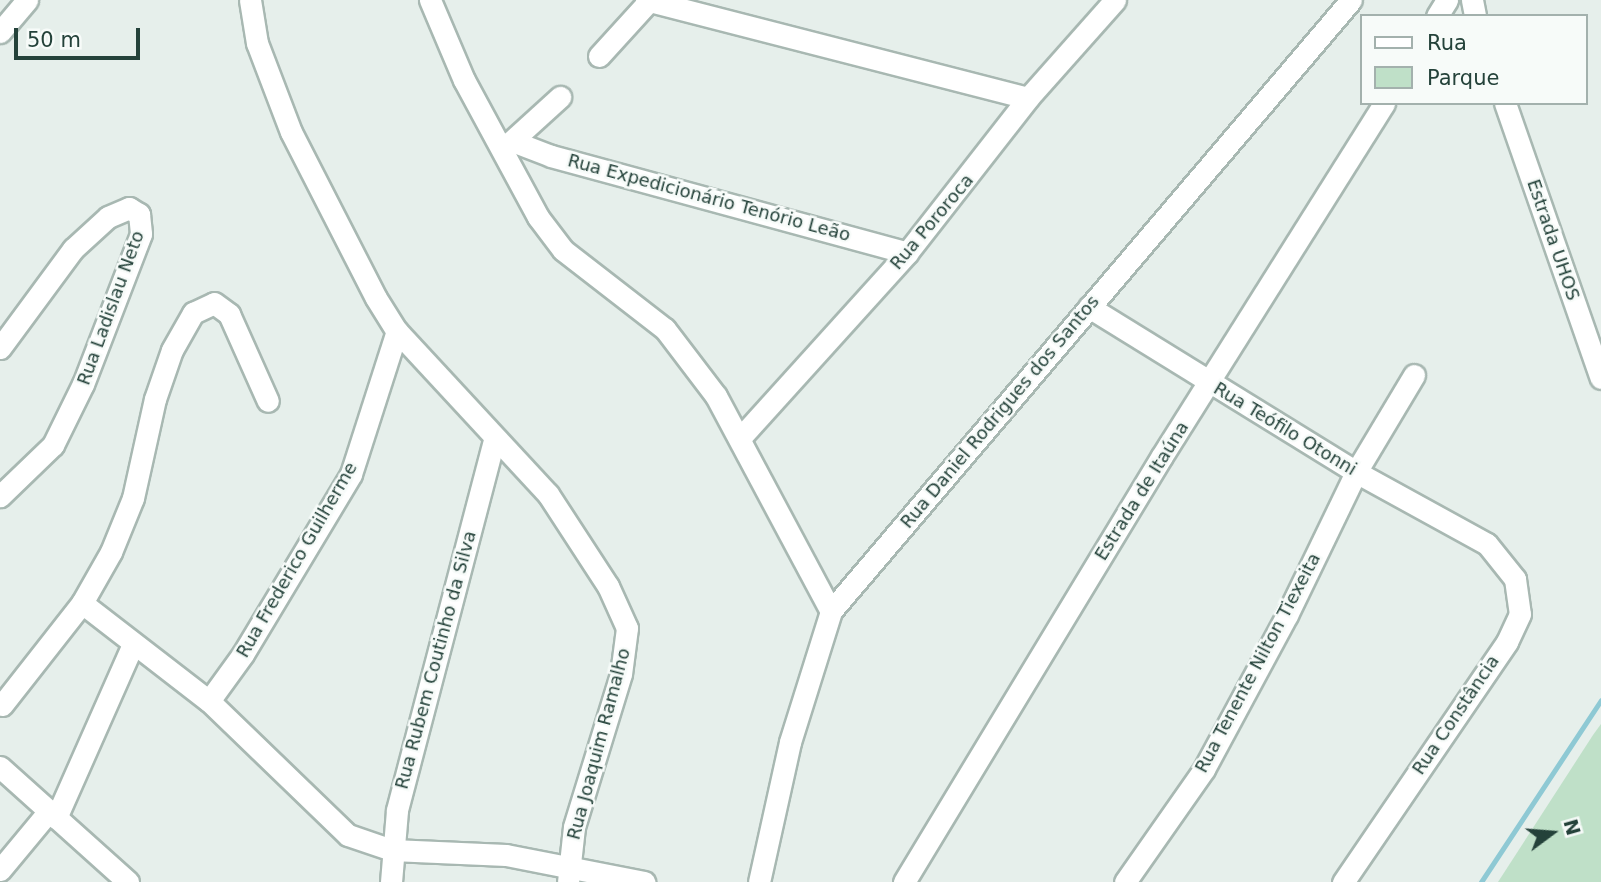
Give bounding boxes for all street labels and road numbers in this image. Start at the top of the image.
street label: Rua Expedicionário Tenório Leão [565,150,853,246]
street label: Rua Pororoca [886,170,978,274]
street label: Estrada UHOS [1522,177,1584,303]
street label: Rua Ladislau Neto [73,228,149,388]
street label: Rua Daniel Rodrigues dos Santos [896,291,1104,533]
street label: Rua Teófilo Otonni [1210,378,1360,480]
street label: Estrada de Itaúna [1090,417,1194,565]
street label: Rua Frederico Guilherme [232,458,362,662]
street label: Rua Rubem Coutinho da Silva [391,528,481,792]
street label: Rua Tenente Nilton Tiexeita [1191,549,1325,777]
street label: Rua Joaquim Ramalho [563,646,635,842]
street label: Rua Constância [1408,651,1504,779]

